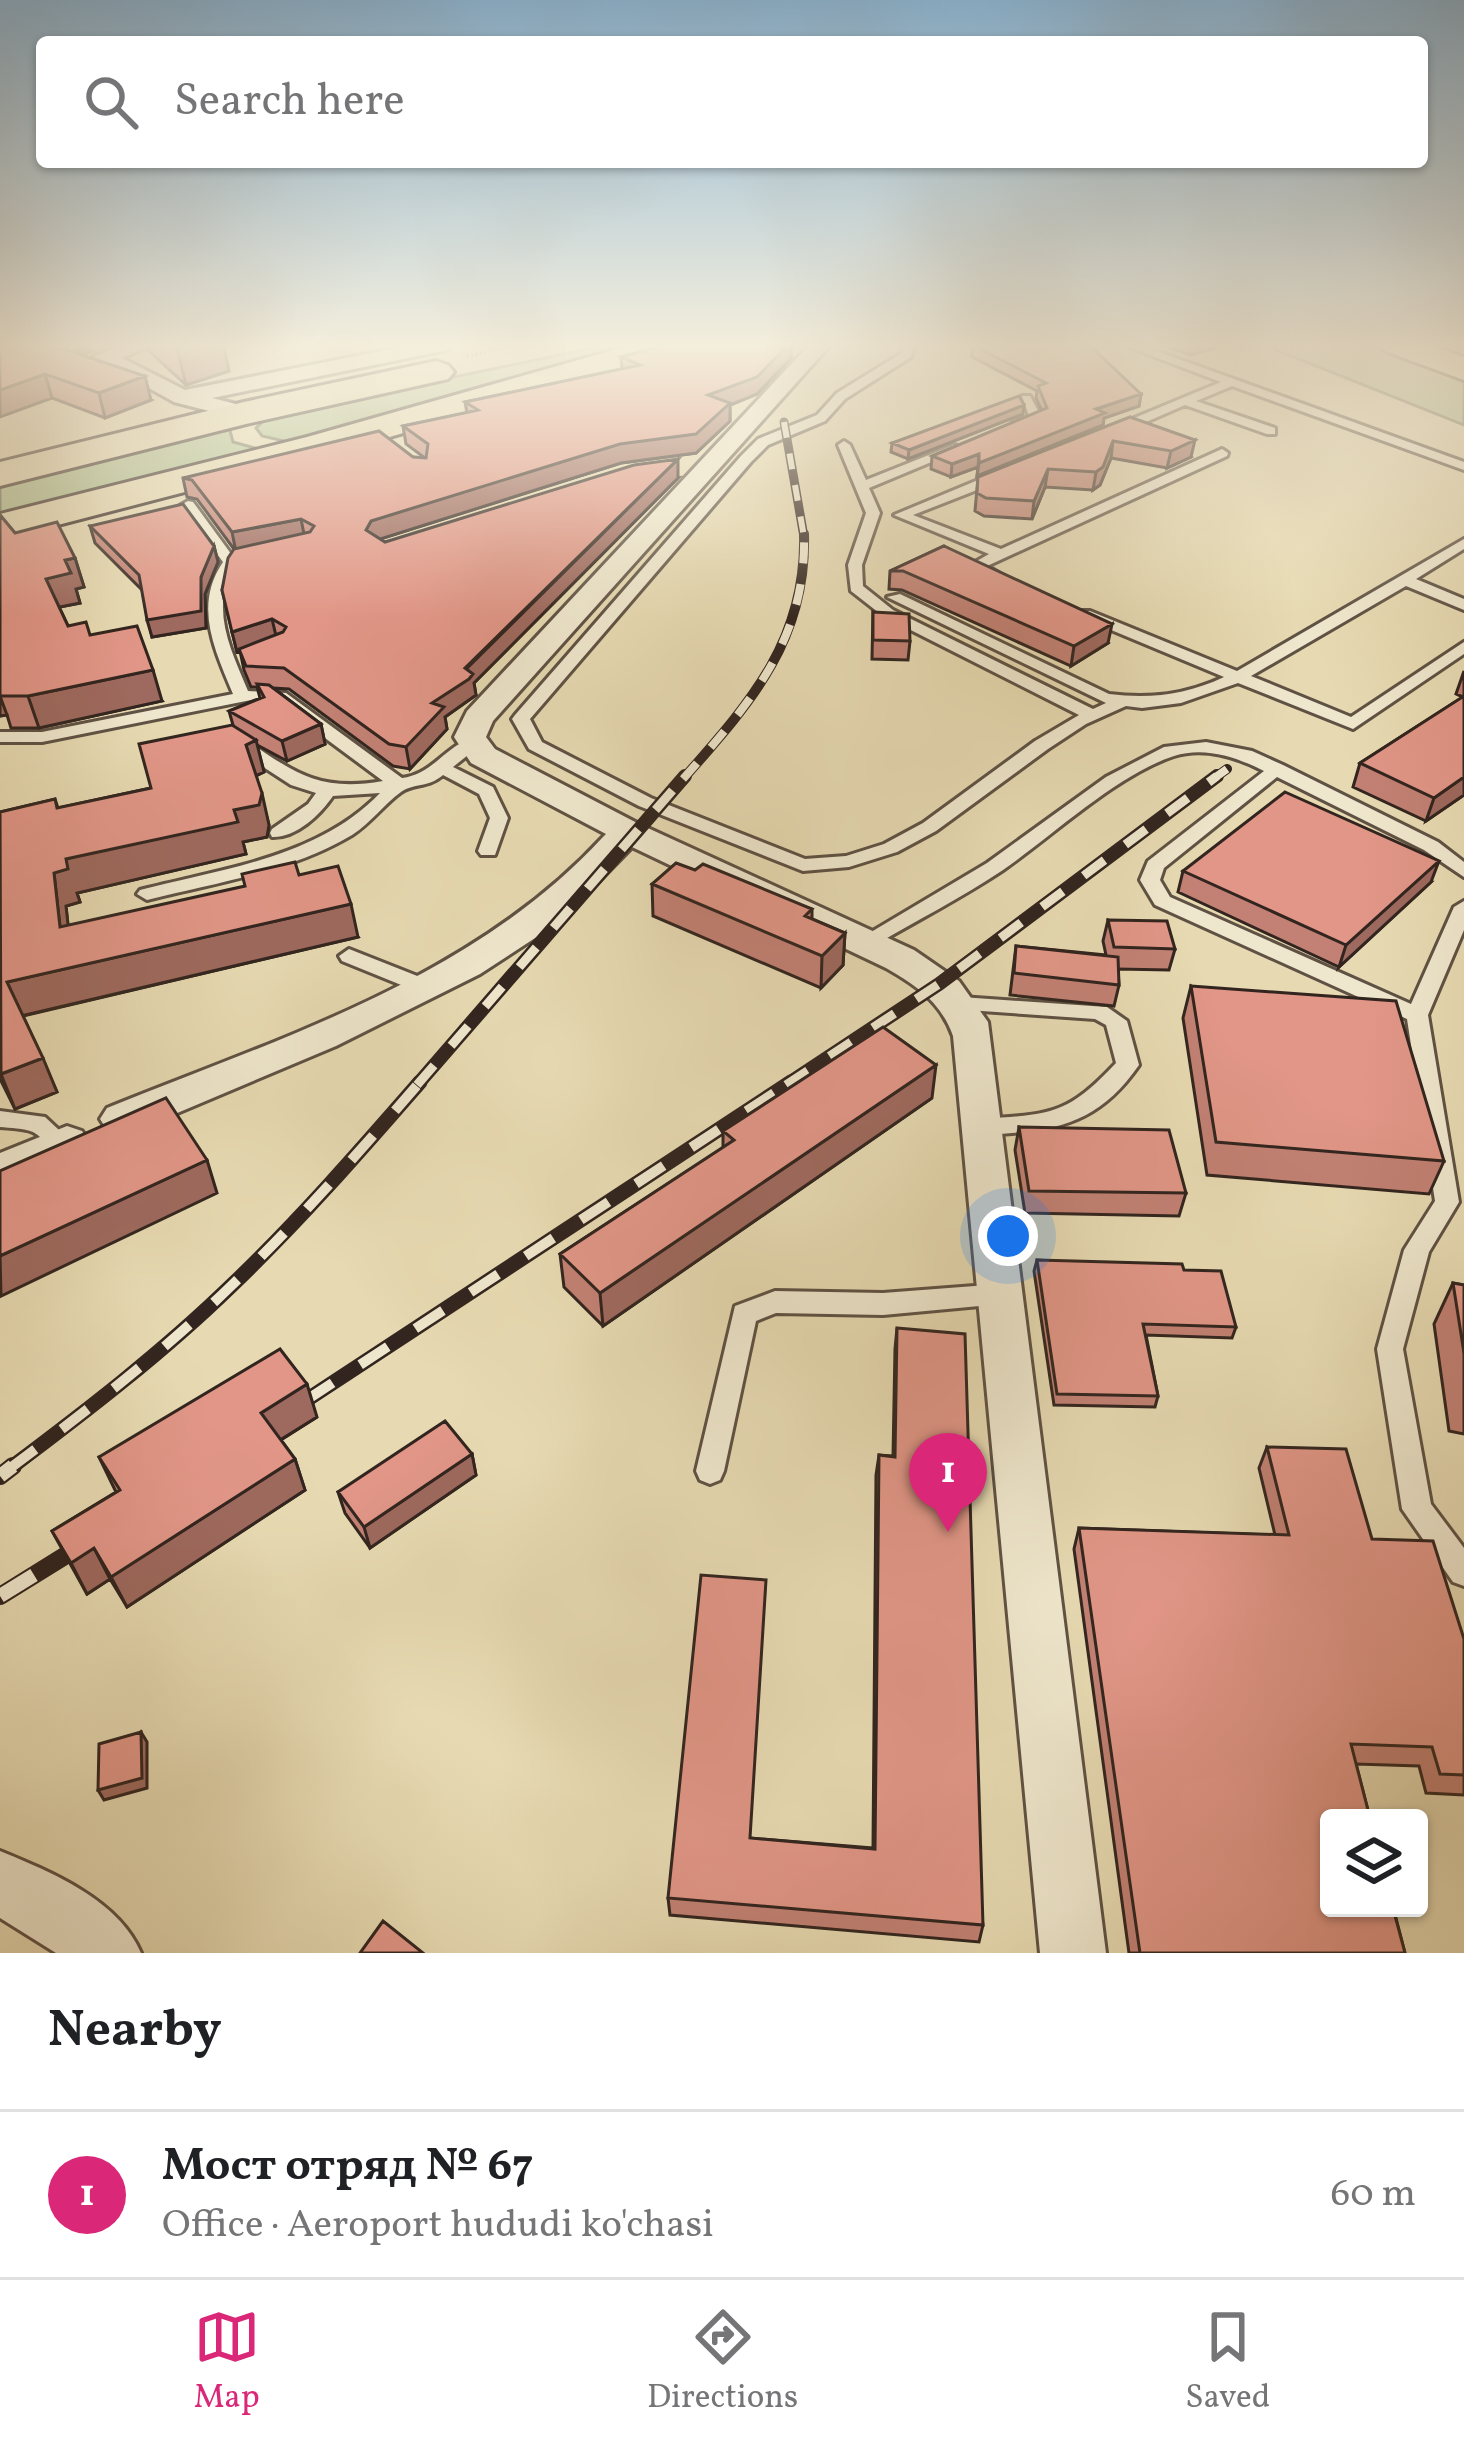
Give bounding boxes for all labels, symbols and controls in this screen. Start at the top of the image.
search box [36,36,1428,168]
icon: search [78,69,144,135]
text: Search here [174,71,405,134]
your location [978,1206,1038,1266]
pin: 1 [909,1433,987,1532]
map controls [1320,1809,1428,1917]
button: layers [1320,1809,1428,1917]
text: Nearby [48,1996,222,2067]
text: Мост отряд № 67 [162,2136,534,2199]
text: 1 [79,2168,95,2222]
text: 60 m [1331,2168,1416,2222]
text: Office · Aeroport hududi ko'chasi [162,2199,714,2253]
tab: Map [194,2304,260,2422]
tab: Directions [647,2304,798,2422]
tab: Saved [1185,2304,1270,2422]

